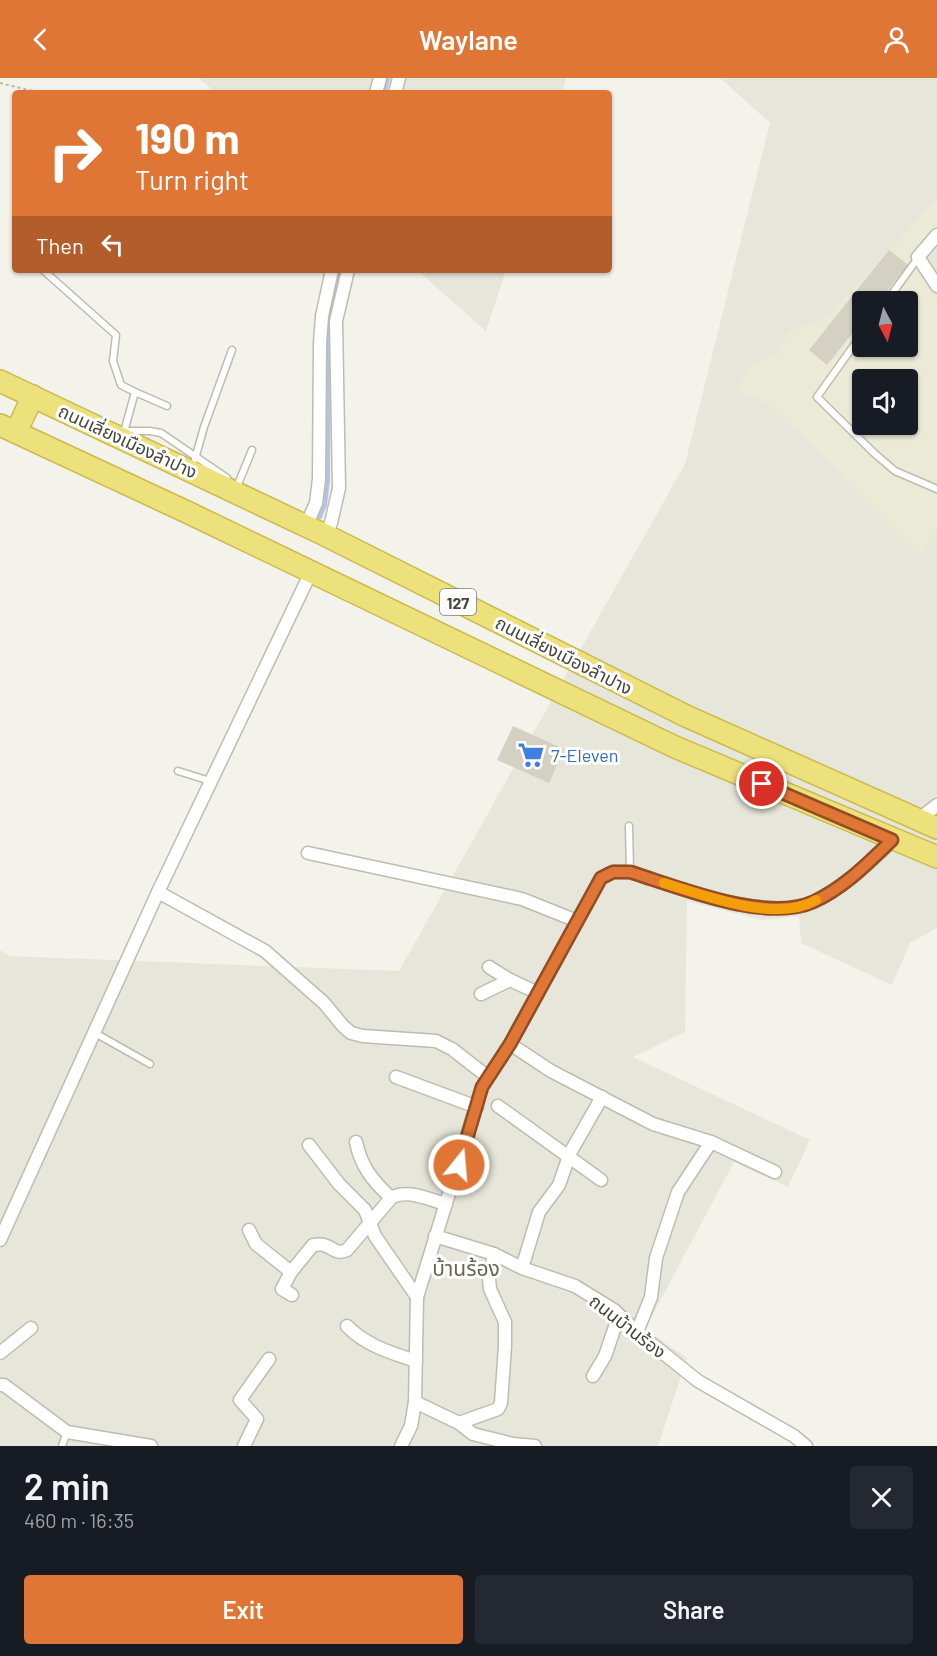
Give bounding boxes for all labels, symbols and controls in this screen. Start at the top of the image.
icon: back [24,23,57,56]
text: Waylane [419,23,518,55]
icon: person [880,23,913,56]
text: 190 m [135,112,240,162]
icon: right [36,114,114,192]
text: Turn right [135,163,249,195]
icon: left [96,228,129,261]
text: Then [36,232,84,258]
north arrow [852,291,918,357]
map controls [852,291,918,435]
button: sound [852,369,918,435]
street label: ถนนเลี่ยงเมืองลำปาง [55,398,201,483]
road number: 127 [440,589,476,615]
street label: ถนนเลี่ยงเมืองลำปาง [492,610,636,699]
supermarket icon: 7-Eleven [516,740,546,770]
place label: 7-Eleven [551,744,619,766]
pin [736,758,787,809]
icon: arrive [745,767,778,800]
position arrow [427,1133,491,1197]
district label: บ้านร้อง [432,1255,500,1280]
street label: ถนนบ้านร้อง [585,1289,671,1363]
text: 2 min [24,1464,110,1507]
button: close [850,1466,913,1529]
text: 460 m · 16:35 [24,1508,134,1532]
button: Exit [24,1575,463,1644]
button: Share [475,1575,913,1644]

